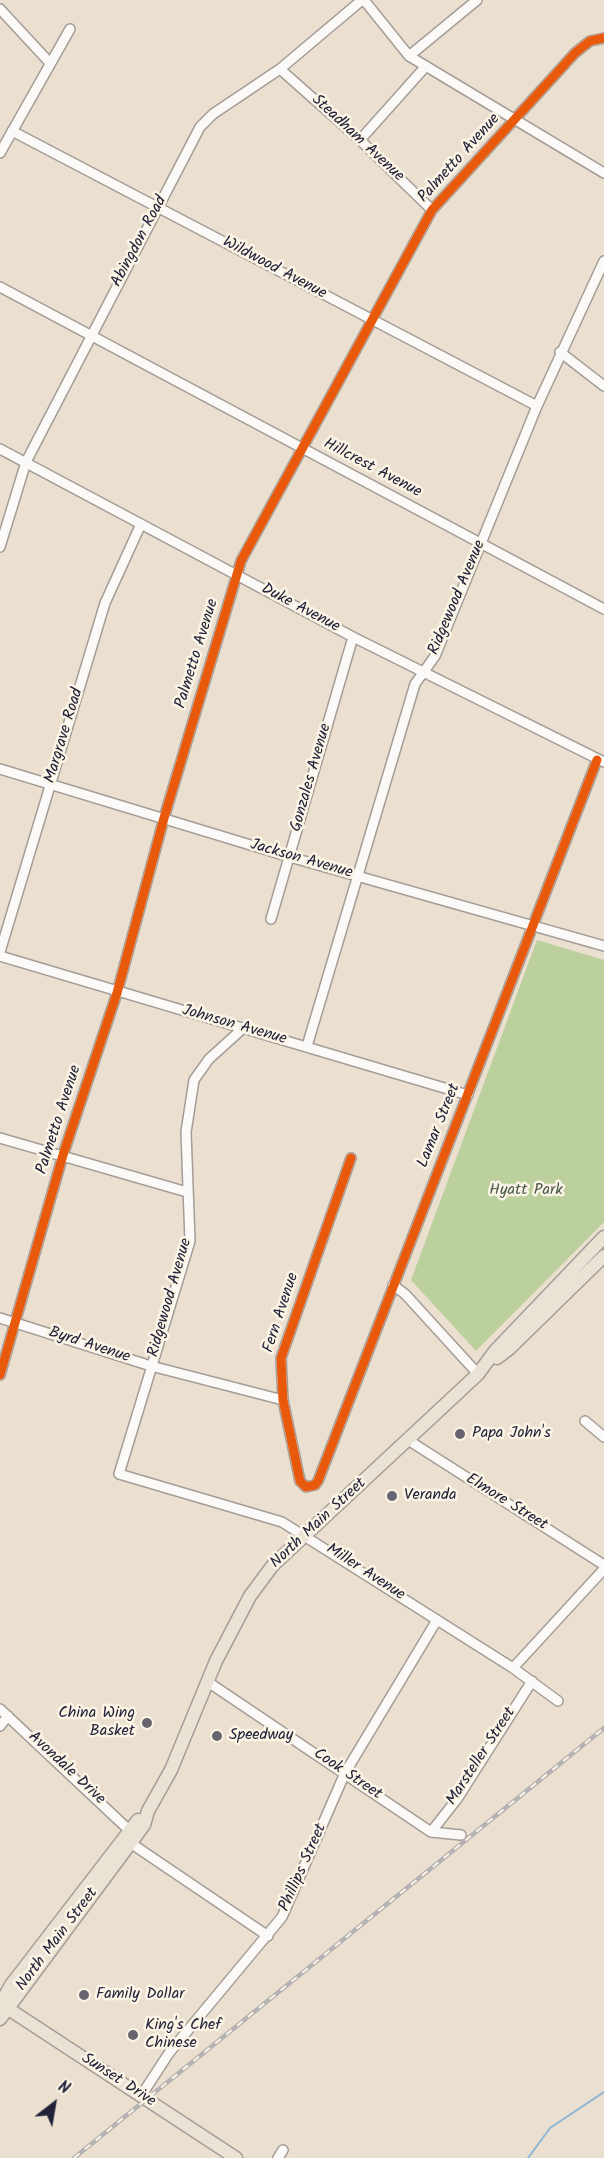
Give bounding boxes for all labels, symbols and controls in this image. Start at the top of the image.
street label: Steadham Avenue [307,91,407,187]
street label: Palmetto Avenue [415,111,505,207]
street label: Abingdon Road [108,193,172,291]
street label: Wildwood Avenue [219,234,329,304]
street label: Hillcrest Avenue [320,435,424,503]
street label: Ridgewood Avenue [425,538,491,658]
street label: Duke Avenue [257,580,343,638]
street label: Palmetto Avenue [172,597,224,711]
street label: Margrave Road [41,686,89,786]
street label: Gonzales Avenue [287,722,337,834]
street label: Jackson Avenue [248,836,354,884]
street label: Johnson Avenue [179,1002,289,1050]
street label: Palmetto Avenue [33,1063,87,1177]
street label: Lamar Street [414,1081,466,1171]
park label: Hyatt Park [489,1181,563,1201]
street label: Ridgewood Avenue [145,1236,197,1360]
street label: Fern Avenue [260,1271,304,1355]
street label: Byrd Avenue [46,1324,132,1368]
place label: Papa John's [472,1424,551,1444]
marker: Papa John's [453,1427,467,1441]
street label: Elmore Street [462,1470,550,1536]
street label: North Main Street [267,1475,371,1573]
place label: Veranda [404,1486,457,1506]
marker: Veranda [385,1489,399,1503]
street label: Miller Avenue [322,1540,408,1606]
place label: China Wing Basket [58,1704,135,1742]
street label: Marsteller Street [443,1704,521,1810]
marker: China Wing Basket [140,1716,154,1730]
place label: Speedway [229,1726,293,1746]
street label: Avondale Drive [23,1728,109,1810]
marker: Speedway [210,1729,224,1743]
street label: Cook Street [309,1745,385,1805]
street label: Phillips Street [276,1821,332,1915]
street label: North Main Street [13,1885,103,1995]
place label: Family Dollar [96,1985,184,2005]
marker: Family Dollar [77,1988,91,2002]
place label: King's Chef Chinese [145,2016,221,2054]
marker: King's Chef Chinese [126,2028,140,2042]
street label: Sunset Drive [77,2050,159,2112]
north arrow [24,2074,84,2134]
text: N [53,2075,74,2101]

